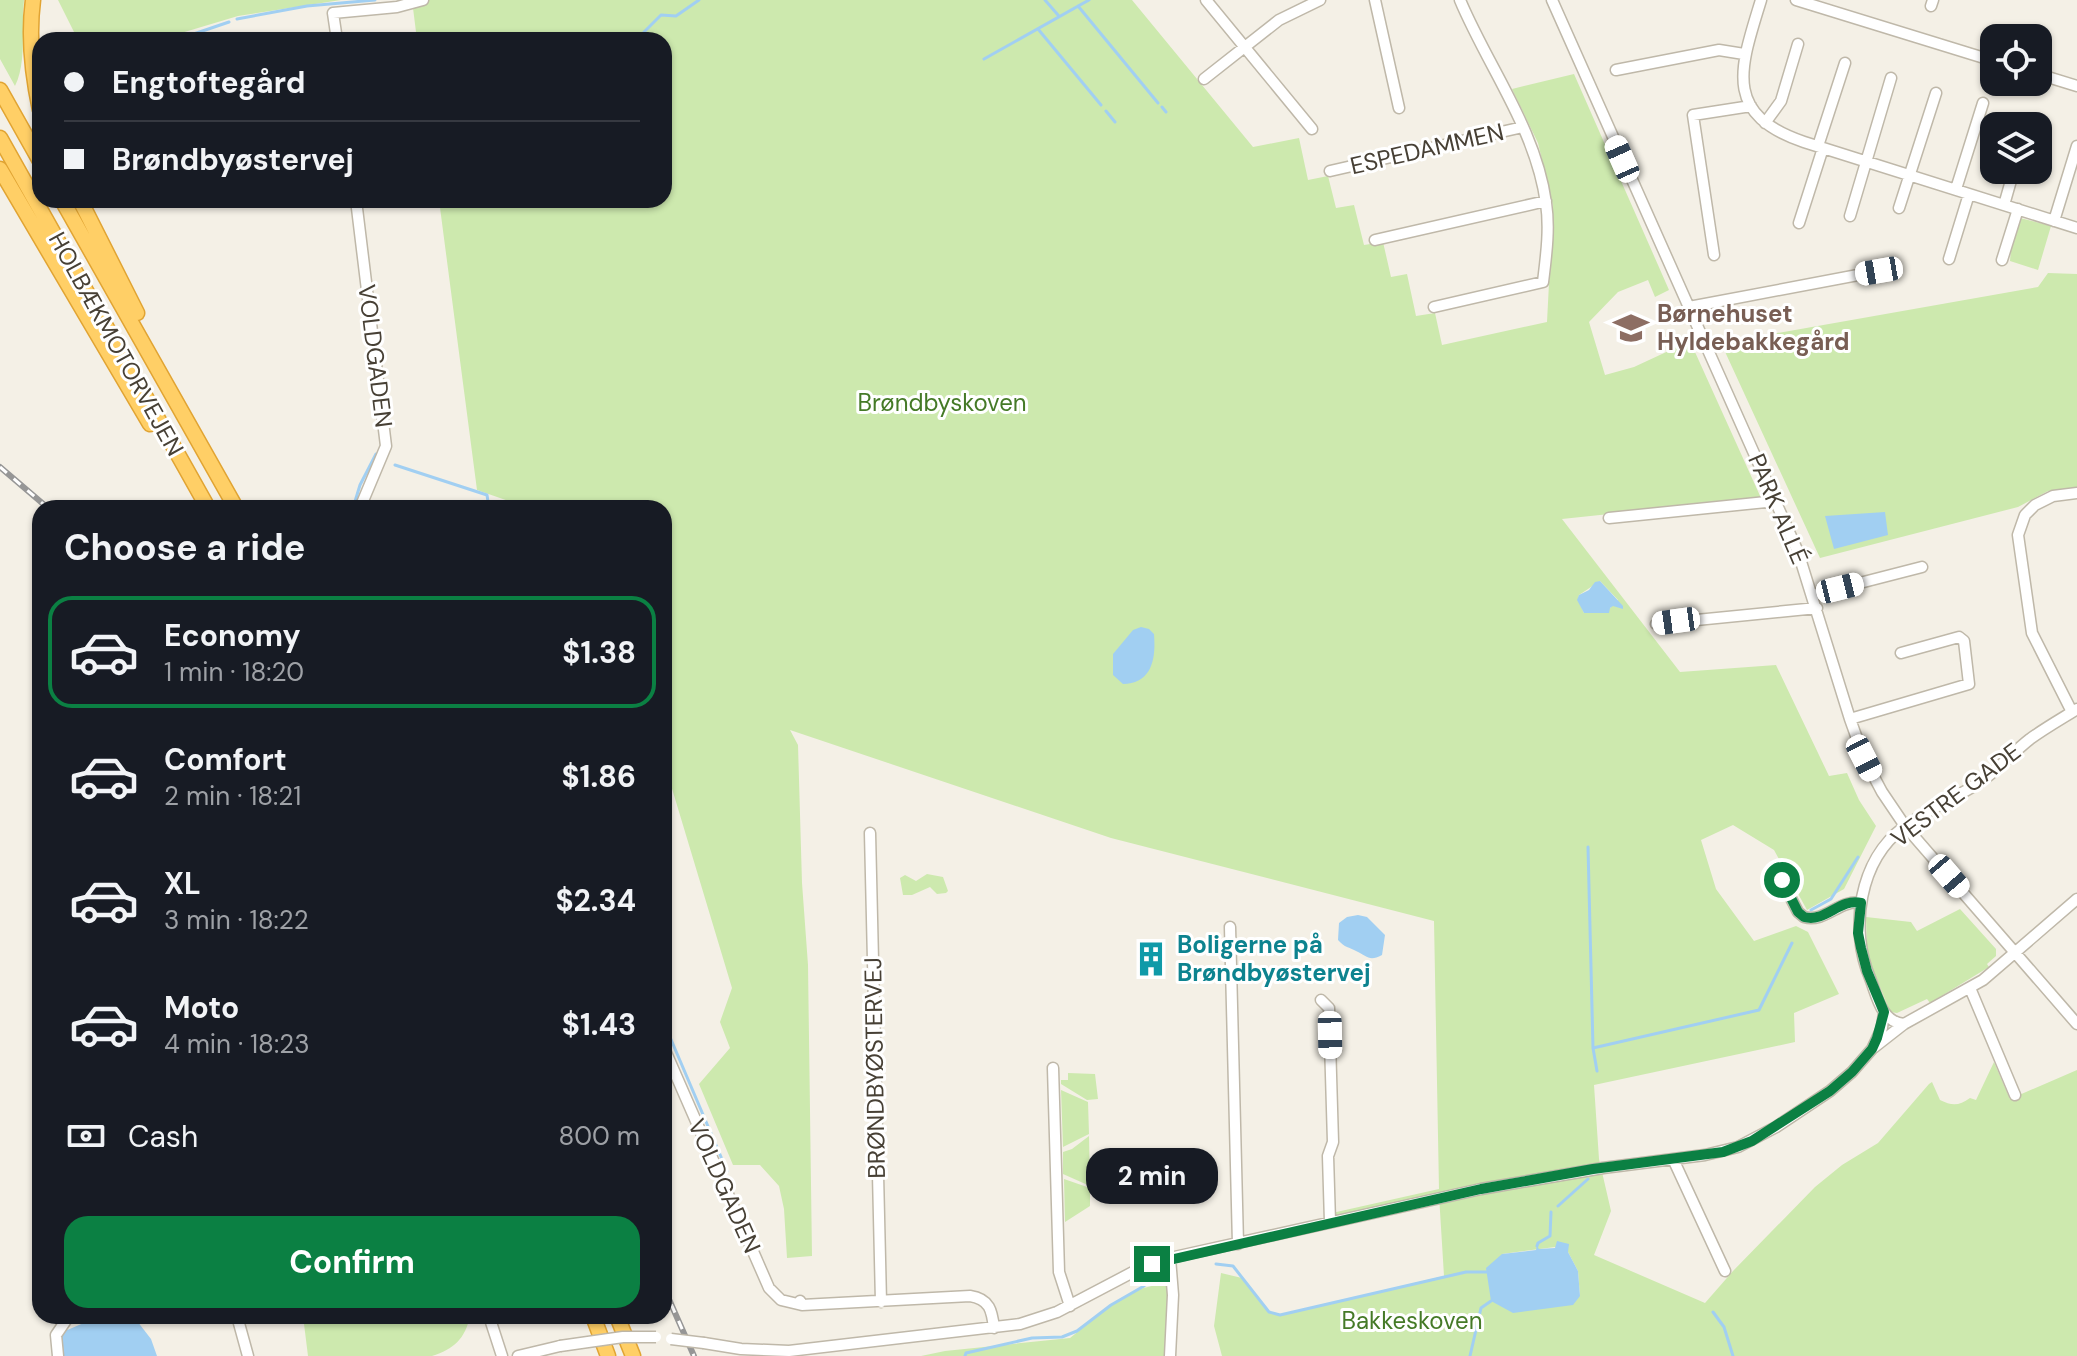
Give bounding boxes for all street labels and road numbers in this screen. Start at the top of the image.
street label: ESPEDAMMEN [1347,116,1507,181]
street label: HOLBÆKMOTORVEJEN [42,226,191,461]
street label: VOLDGADEN [351,283,400,429]
street label: PARK ALLÉ [1741,449,1816,569]
street label: VESTRE GADE [1884,736,2027,854]
street label: BRØNDBYØSTERVEJ [857,957,892,1179]
street label: VOLDGADEN [681,1114,768,1258]

